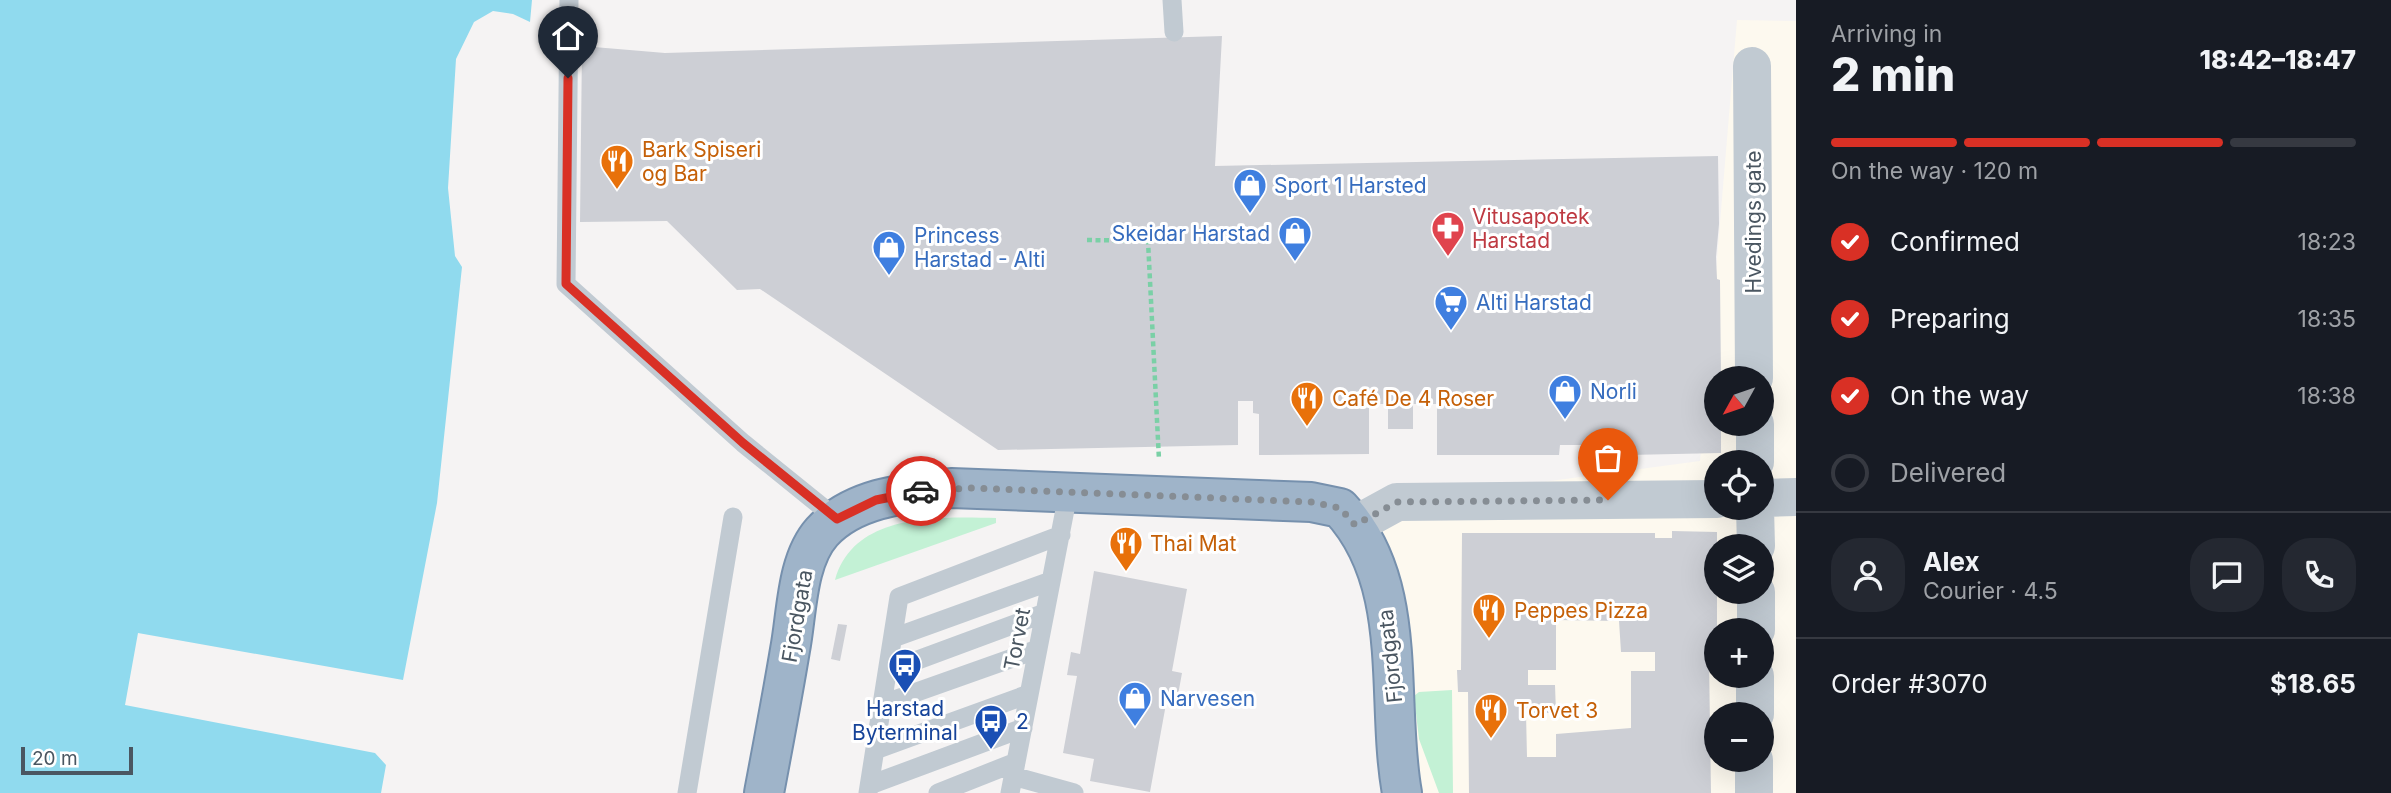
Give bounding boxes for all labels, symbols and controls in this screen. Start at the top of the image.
pin [538,6,598,78]
icon: home [549,17,587,55]
text: Arriving in [1831,20,1942,48]
text: 18:42–18:47 [2200,44,2356,75]
text: 2 min [1831,46,1955,102]
place label: Bark Spiseri og Bar [642,137,761,186]
restaurant icon: Bark Spiseri og Bar [598,142,636,191]
street label: Hvedings gate [1741,150,1766,294]
text: On the way · 120 m [1831,157,2038,185]
shop icon: Sport 1 Harsted [1231,166,1269,215]
place label: Sport 1 Harsted [1274,173,1427,198]
place label: Vitusapotek Harstad [1472,204,1590,253]
pharmacy icon: Vitusapotek Harstad [1429,209,1467,258]
shop icon: Skeidar Harstad [1276,214,1314,263]
place label: Skeidar Harstad [1112,221,1270,246]
place label: Princess Harstad - Alti [914,223,1045,272]
icon: check [1831,223,1869,261]
text: Confirmed [1890,226,2020,257]
shop icon: Princess Harstad - Alti [870,228,908,277]
text: 18:23 [2298,228,2356,256]
supermarket icon: Alti Harstad [1432,283,1470,332]
place label: Alti Harstad [1476,290,1592,315]
icon: check [1831,300,1869,338]
text: Preparing [1890,303,2010,334]
text: 18:35 [2298,305,2356,333]
north arrow [1704,366,1774,436]
map controls [1704,366,1774,772]
shop icon: Norli [1546,372,1584,421]
icon: check [1831,377,1869,415]
restaurant icon: Café De 4 Roser [1288,379,1326,428]
place label: Norli [1590,379,1637,404]
text: On the way [1890,380,2029,411]
text: 18:38 [2297,382,2356,410]
place label: Café De 4 Roser [1332,386,1494,411]
pin [1578,428,1638,500]
icon: bag [1589,439,1627,477]
button: locate [1704,450,1774,520]
courier [886,456,956,526]
text: Delivered [1890,457,2006,488]
icon: car [902,472,940,510]
restaurant icon: Thai Mat [1107,524,1145,573]
place label: Thai Mat [1150,531,1237,556]
button: layers [1704,534,1774,604]
button: person [1831,538,1905,612]
button: chat [2190,538,2264,612]
button: phone [2282,538,2356,612]
text: Alex [1923,546,1980,577]
street label: Fjordgata [777,568,817,664]
text: Courier · 4.5 [1923,577,2058,605]
restaurant icon: Peppes Pizza [1470,591,1508,640]
place label: Peppes Pizza [1514,598,1648,623]
street label: Torvet [999,605,1035,672]
street label: Fjordgata [1373,608,1407,704]
button: + [1704,618,1774,688]
bus stop icon: Harstad Byterminal [886,646,924,695]
text: Order #3070 [1831,668,1988,699]
text: $18.65 [2270,668,2356,699]
shop icon: Narvesen [1116,679,1154,728]
place label: Narvesen [1160,686,1255,711]
restaurant icon: Torvet 3 [1472,691,1510,740]
place label: Harstad Byterminal [852,696,958,745]
place label: Torvet 3 [1516,698,1598,723]
bus stop icon: 2 [972,702,1010,751]
button: − [1704,702,1774,772]
place label: 2 [1016,709,1029,734]
scale bar [21,744,133,776]
text: 20 m [32,747,78,770]

